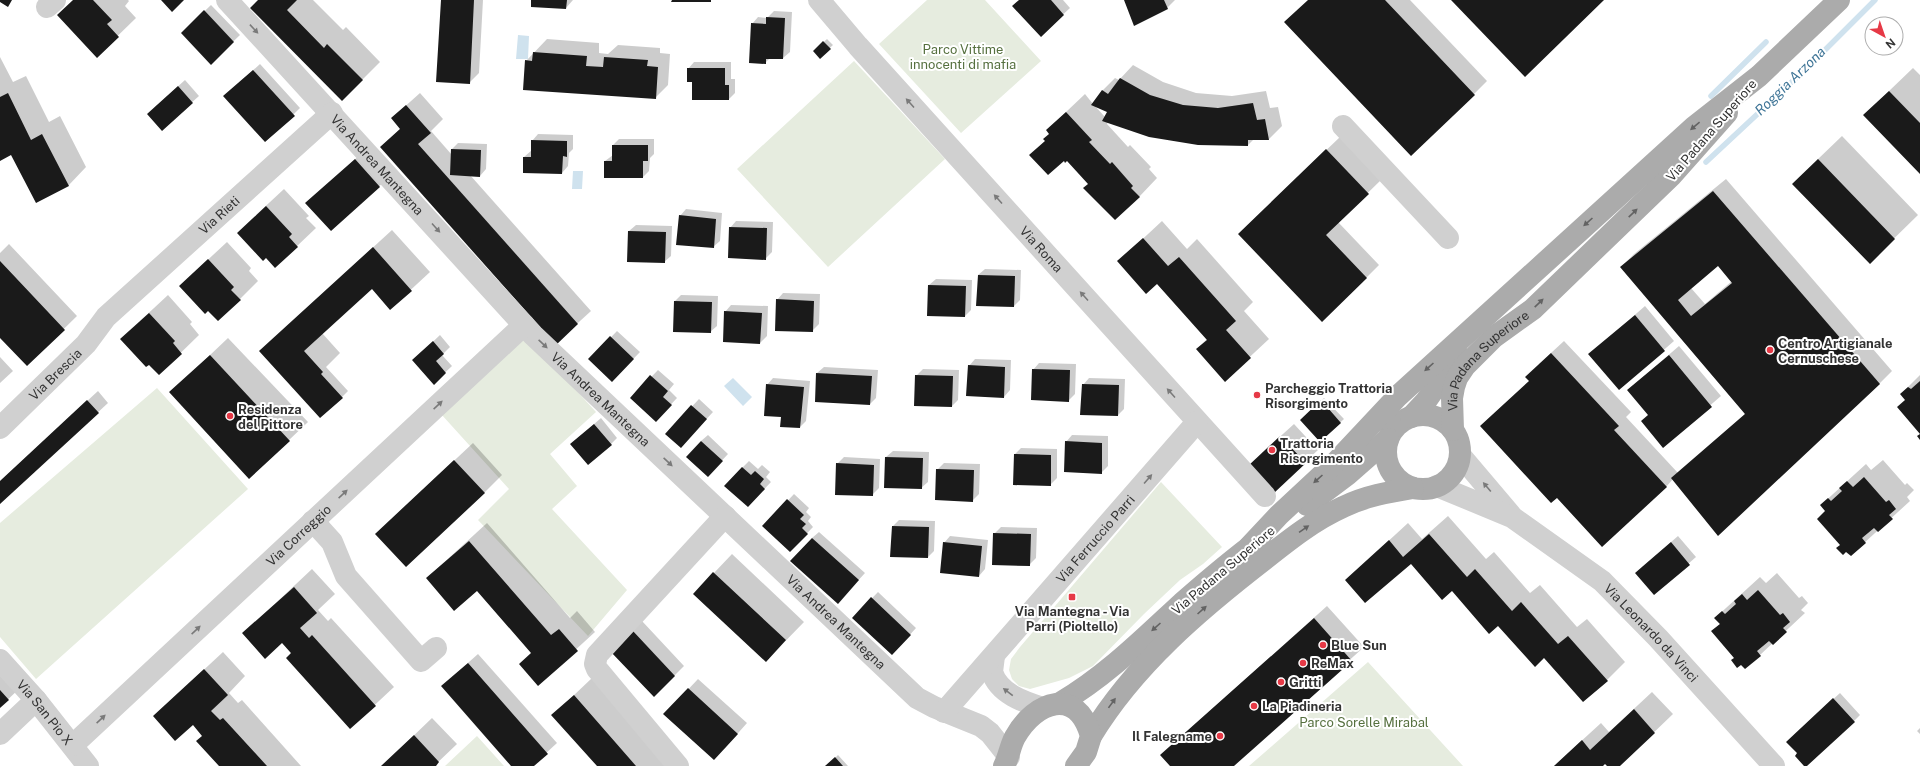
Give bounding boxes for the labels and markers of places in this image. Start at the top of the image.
place label: Centro Artigianale Cernuschese [1778,336,1892,366]
marker: Centro Artigianale Cernuschese [1765,345,1775,355]
place label: Parcheggio Trattoria Risorgimento [1265,381,1392,411]
marker: Parcheggio Trattoria Risorgimento [1252,390,1262,400]
place label: Residenza del Pittore [238,402,303,432]
marker: Residenza del Pittore [225,411,235,421]
place label: Trattoria Risorgimento [1280,436,1363,466]
marker: Trattoria Risorgimento [1267,445,1277,455]
marker: Via Mantegna - Via Parri (Pioltello) [1067,592,1077,602]
place label: Via Mantegna - Via Parri (Pioltello) [1015,604,1129,634]
place label: Blue Sun [1331,638,1387,653]
marker: Blue Sun [1318,640,1328,650]
place label: ReMax [1311,656,1354,671]
marker: ReMax [1298,658,1308,668]
place label: Gritti [1289,675,1322,690]
marker: Gritti [1276,677,1286,687]
place label: La Piadineria [1262,699,1342,714]
marker: La Piadineria [1249,701,1259,711]
place label: Il Falegname [1132,729,1212,744]
marker: Il Falegname [1215,731,1225,741]

